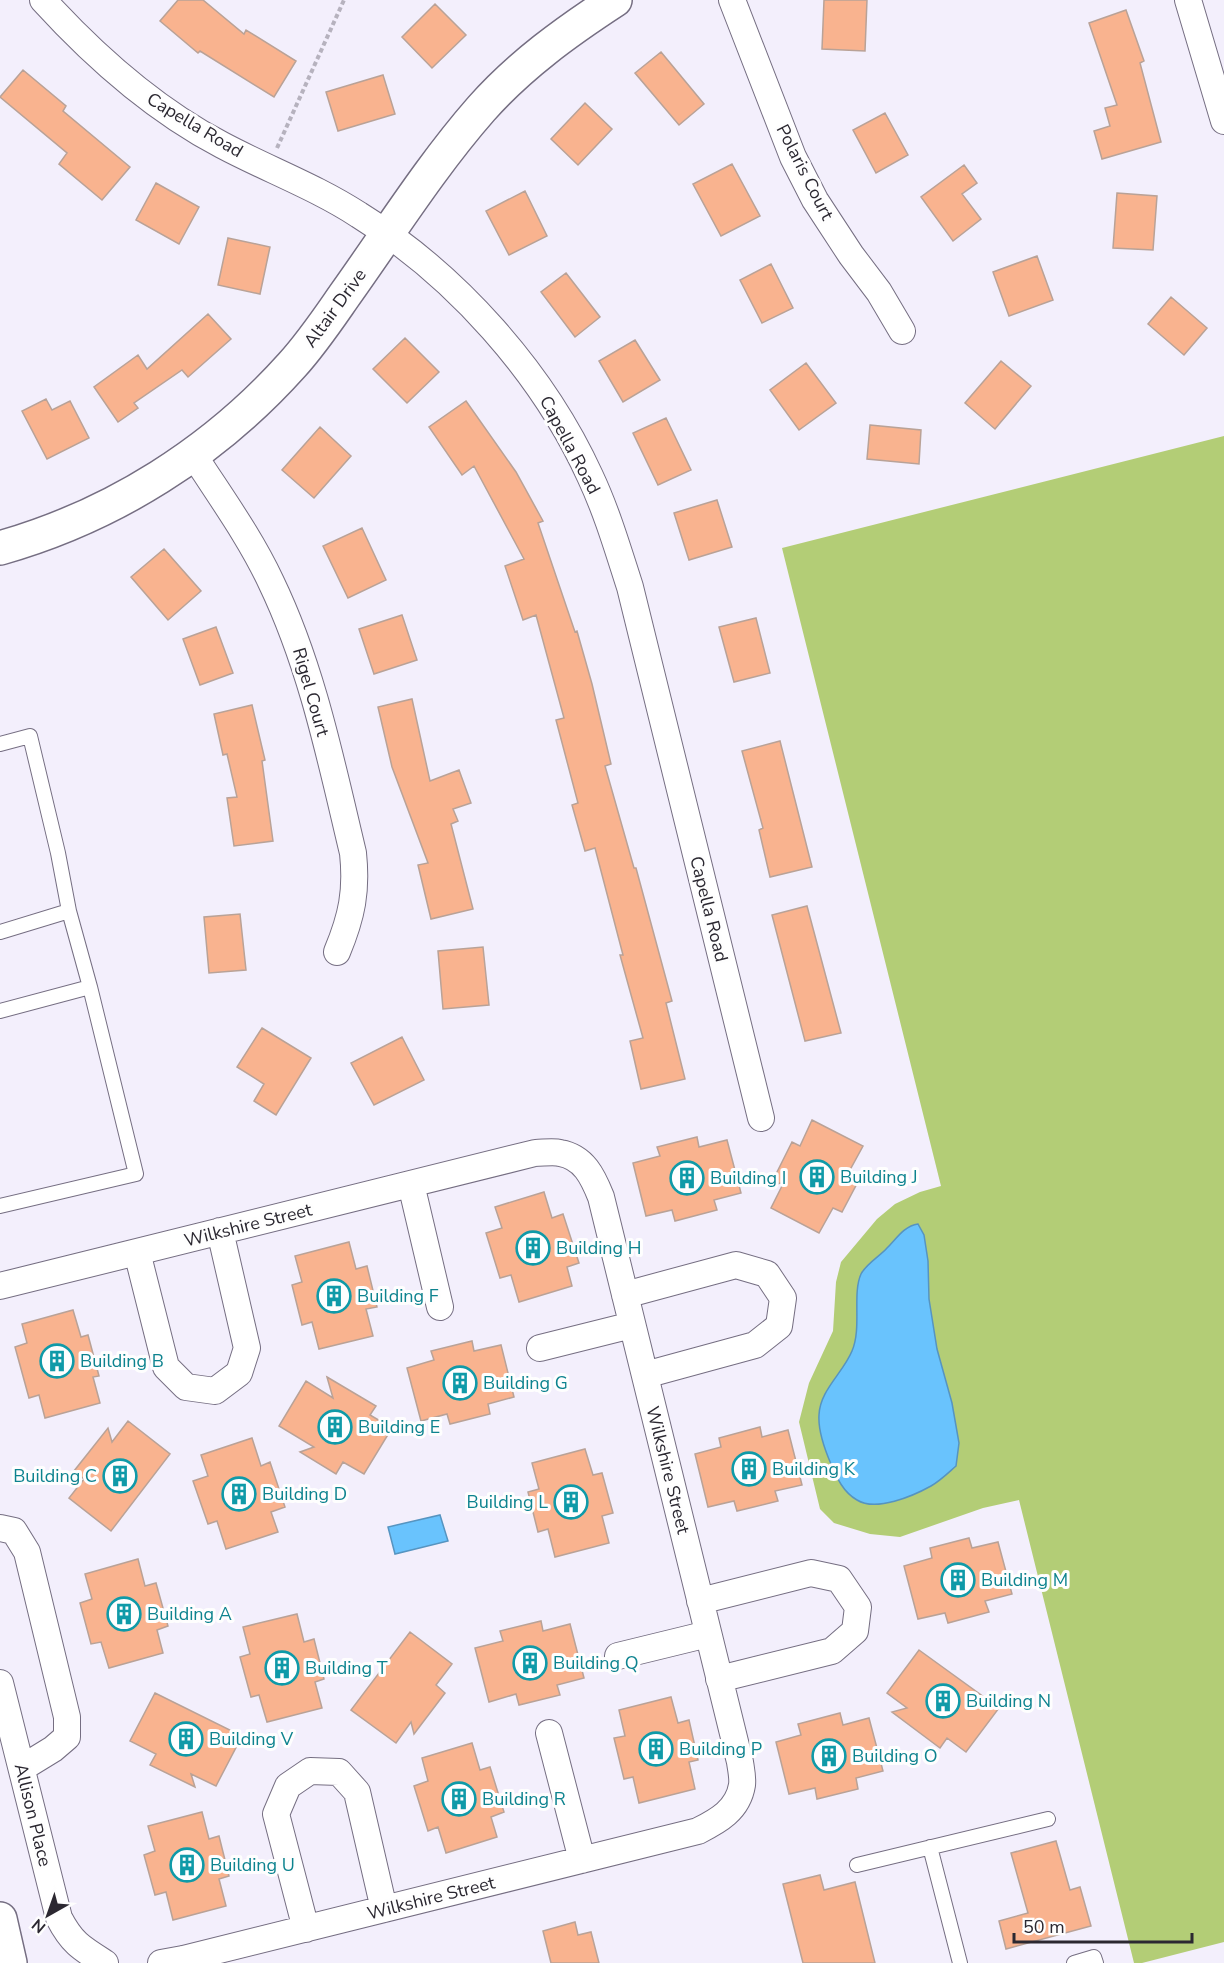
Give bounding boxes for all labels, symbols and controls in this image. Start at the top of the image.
street label: Capella Road [142,87,248,163]
street label: Polaris Court [771,120,840,225]
street label: Altair Drive [298,264,372,352]
street label: Capella Road [534,392,606,498]
street label: Rigel Court [287,645,335,740]
street label: Capella Road [684,854,734,964]
building icon: Building J [799,1159,835,1195]
building icon: Building I [669,1160,705,1196]
place label: Building J [840,1165,918,1189]
place label: Building I [710,1166,786,1190]
street label: Wilkshire Street [182,1197,315,1252]
building icon: Building H [515,1230,551,1266]
place label: Building H [556,1236,641,1260]
building icon: Building F [316,1278,352,1314]
place label: Building F [357,1284,439,1308]
building icon: Building B [39,1343,75,1379]
place label: Building B [80,1349,164,1373]
building icon: Building G [442,1365,478,1401]
place label: Building G [483,1371,568,1395]
street label: Wilkshire Street [641,1404,696,1537]
building icon: Building E [317,1409,353,1445]
place label: Building E [358,1415,440,1439]
building icon: Building K [731,1451,767,1487]
place label: Building K [772,1457,856,1481]
building icon: Building C [102,1458,138,1494]
place label: Building C [13,1464,97,1488]
building icon: Building D [221,1476,257,1512]
place label: Building D [262,1482,347,1506]
building icon: Building L [553,1484,589,1520]
place label: Building L [466,1490,548,1514]
building icon: Building M [940,1562,976,1598]
place label: Building M [981,1568,1068,1592]
building icon: Building A [106,1596,142,1632]
place label: Building A [147,1602,232,1626]
building icon: Building Q [512,1645,548,1681]
building icon: Building T [264,1650,300,1686]
place label: Building Q [553,1651,639,1675]
place label: Building T [305,1656,388,1680]
building icon: Building N [925,1683,961,1719]
place label: Building N [966,1689,1051,1713]
building icon: Building V [168,1721,204,1757]
place label: Building V [209,1727,294,1751]
building icon: Building P [638,1731,674,1767]
place label: Building P [679,1737,762,1761]
building icon: Building O [811,1738,847,1774]
place label: Building O [852,1744,938,1768]
street label: Allison Place [9,1761,57,1869]
building icon: Building R [441,1781,477,1817]
place label: Building R [482,1787,566,1811]
building icon: Building U [169,1847,205,1883]
place label: Building U [210,1853,295,1877]
street label: Wilkshire Street [365,1870,498,1925]
north arrow [18,1885,78,1945]
scale bar [1014,1906,1192,1944]
text: N [27,1913,51,1938]
text: 50 m [1023,1915,1065,1939]

